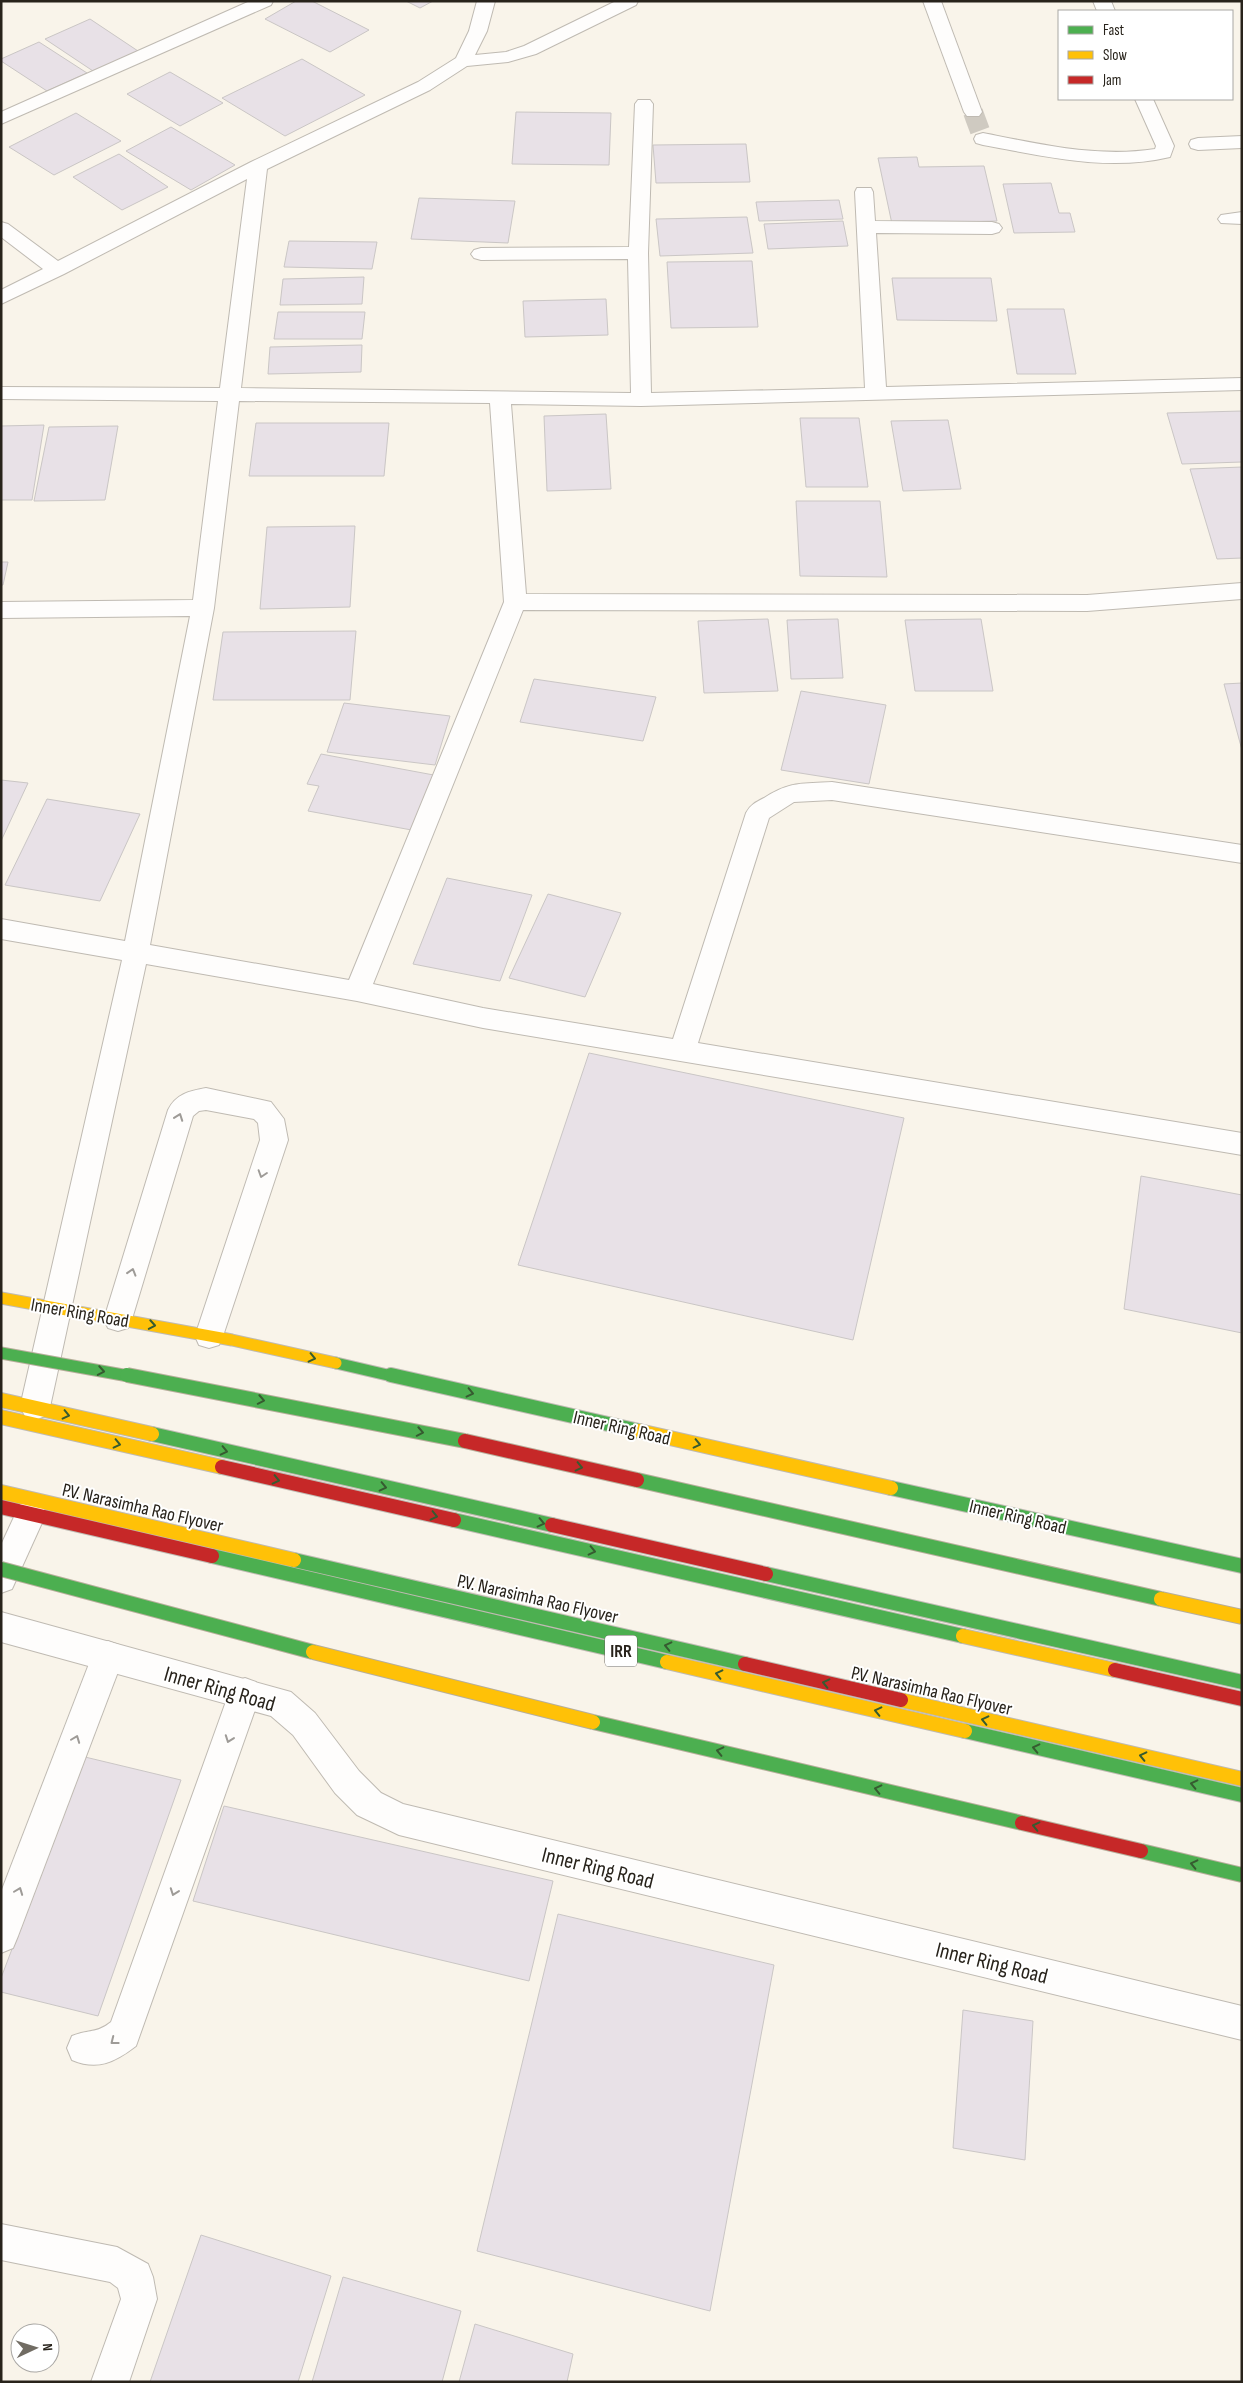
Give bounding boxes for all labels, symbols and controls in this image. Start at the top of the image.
legend [1058,10,1233,100]
text: Fast [1103,21,1125,40]
text: Slow [1103,46,1127,65]
text: Jam [1102,71,1121,90]
one-way arrow [173,1113,183,1122]
one-way arrow [258,1170,268,1178]
one-way arrow [126,1268,136,1277]
street label: Inner Ring Road [29,1294,130,1333]
one-way arrow [148,1320,157,1330]
one-way arrow [307,1352,316,1363]
one-way arrow [97,1365,105,1375]
one-way arrow [466,1387,475,1398]
one-way arrow [256,1394,265,1405]
street label: Inner Ring Road [571,1406,672,1451]
one-way arrow [61,1409,70,1419]
one-way arrow [416,1426,424,1437]
one-way arrow [113,1438,122,1449]
one-way arrow [693,1438,702,1449]
one-way arrow [220,1445,229,1455]
one-way arrow [574,1461,583,1472]
one-way arrow [271,1474,280,1485]
street label: P.V. Narasimha Rao Flyover [60,1479,226,1538]
one-way arrow [378,1481,387,1491]
street label: Inner Ring Road [967,1495,1068,1540]
one-way arrow [430,1510,438,1520]
one-way arrow [537,1517,546,1527]
one-way arrow [588,1546,597,1556]
street label: P.V. Narasimha Rao Flyover [455,1570,621,1629]
road number: IRR [605,1635,637,1666]
one-way arrow [664,1641,673,1652]
street label: Inner Ring Road [161,1661,278,1718]
street label: P.V. Narasimha Rao Flyover [849,1662,1015,1721]
one-way arrow [715,1669,724,1680]
one-way arrow [822,1678,831,1689]
one-way arrow [873,1706,882,1717]
one-way arrow [980,1715,989,1726]
one-way arrow [225,1734,235,1743]
one-way arrow [70,1735,80,1744]
one-way arrow [1031,1743,1040,1754]
one-way arrow [716,1746,725,1757]
one-way arrow [1139,1751,1148,1762]
one-way arrow [1190,1779,1199,1790]
one-way arrow [874,1784,883,1795]
one-way arrow [1032,1821,1041,1832]
street label: Inner Ring Road [539,1842,656,1895]
one-way arrow [1190,1859,1199,1870]
one-way arrow [12,1887,23,1896]
one-way arrow [170,1887,180,1896]
street label: Inner Ring Road [933,1937,1050,1990]
one-way arrow [110,2035,120,2044]
north arrow [10,2323,60,2373]
text: N [39,2343,56,2351]

